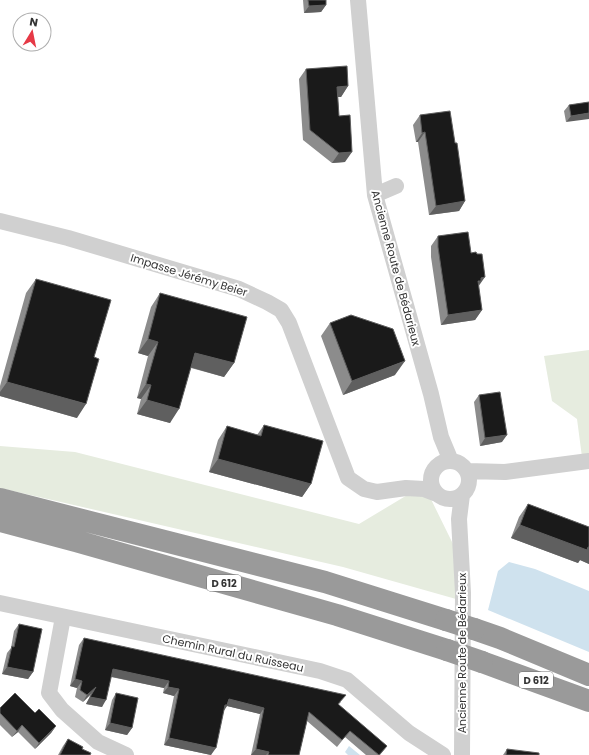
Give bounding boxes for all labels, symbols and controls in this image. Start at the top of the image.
north arrow [12,12,52,52]
text: N [28,14,39,31]
street label: Ancienne Route de Bédarieux [367,188,425,348]
street label: Impasse Jérémy Beier [129,250,249,300]
street label: Ancienne Route de Bédarieux [454,572,470,733]
road number: D 612 [207,575,241,591]
street label: Chemin Rural du Ruisseau [161,630,305,676]
road number: D 612 [519,672,553,688]

